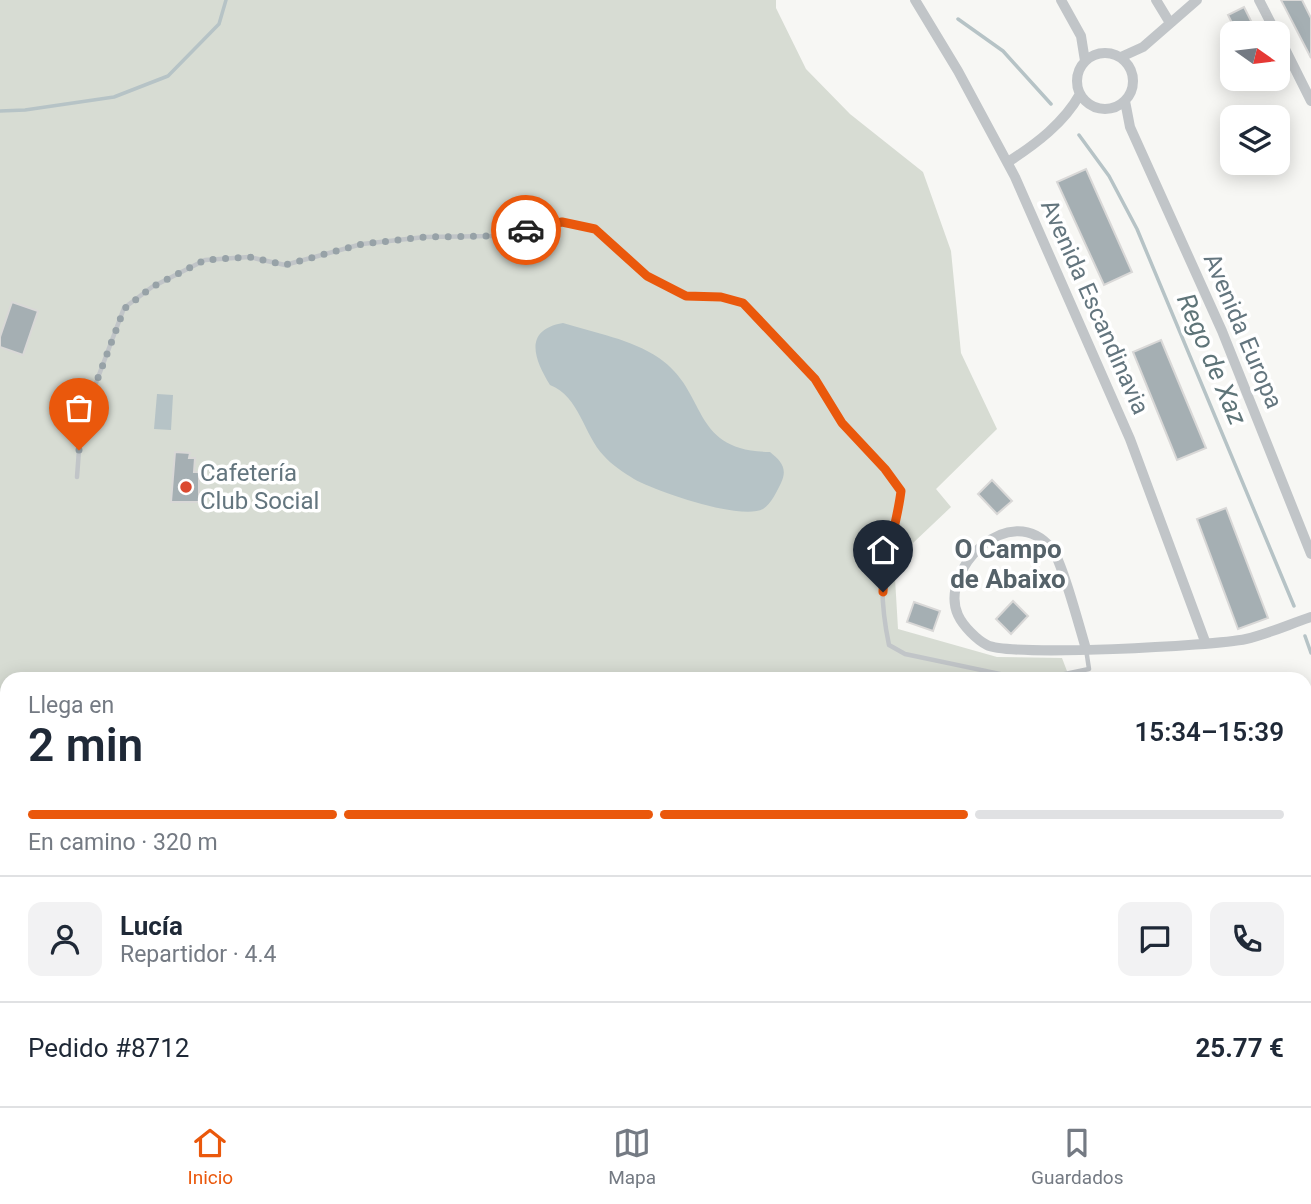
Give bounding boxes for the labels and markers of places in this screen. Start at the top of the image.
pin [49,378,109,450]
place label: Cafetería Club Social [200,459,319,515]
marker: Cafetería Club Social [178,479,194,495]
pin [853,520,913,592]

